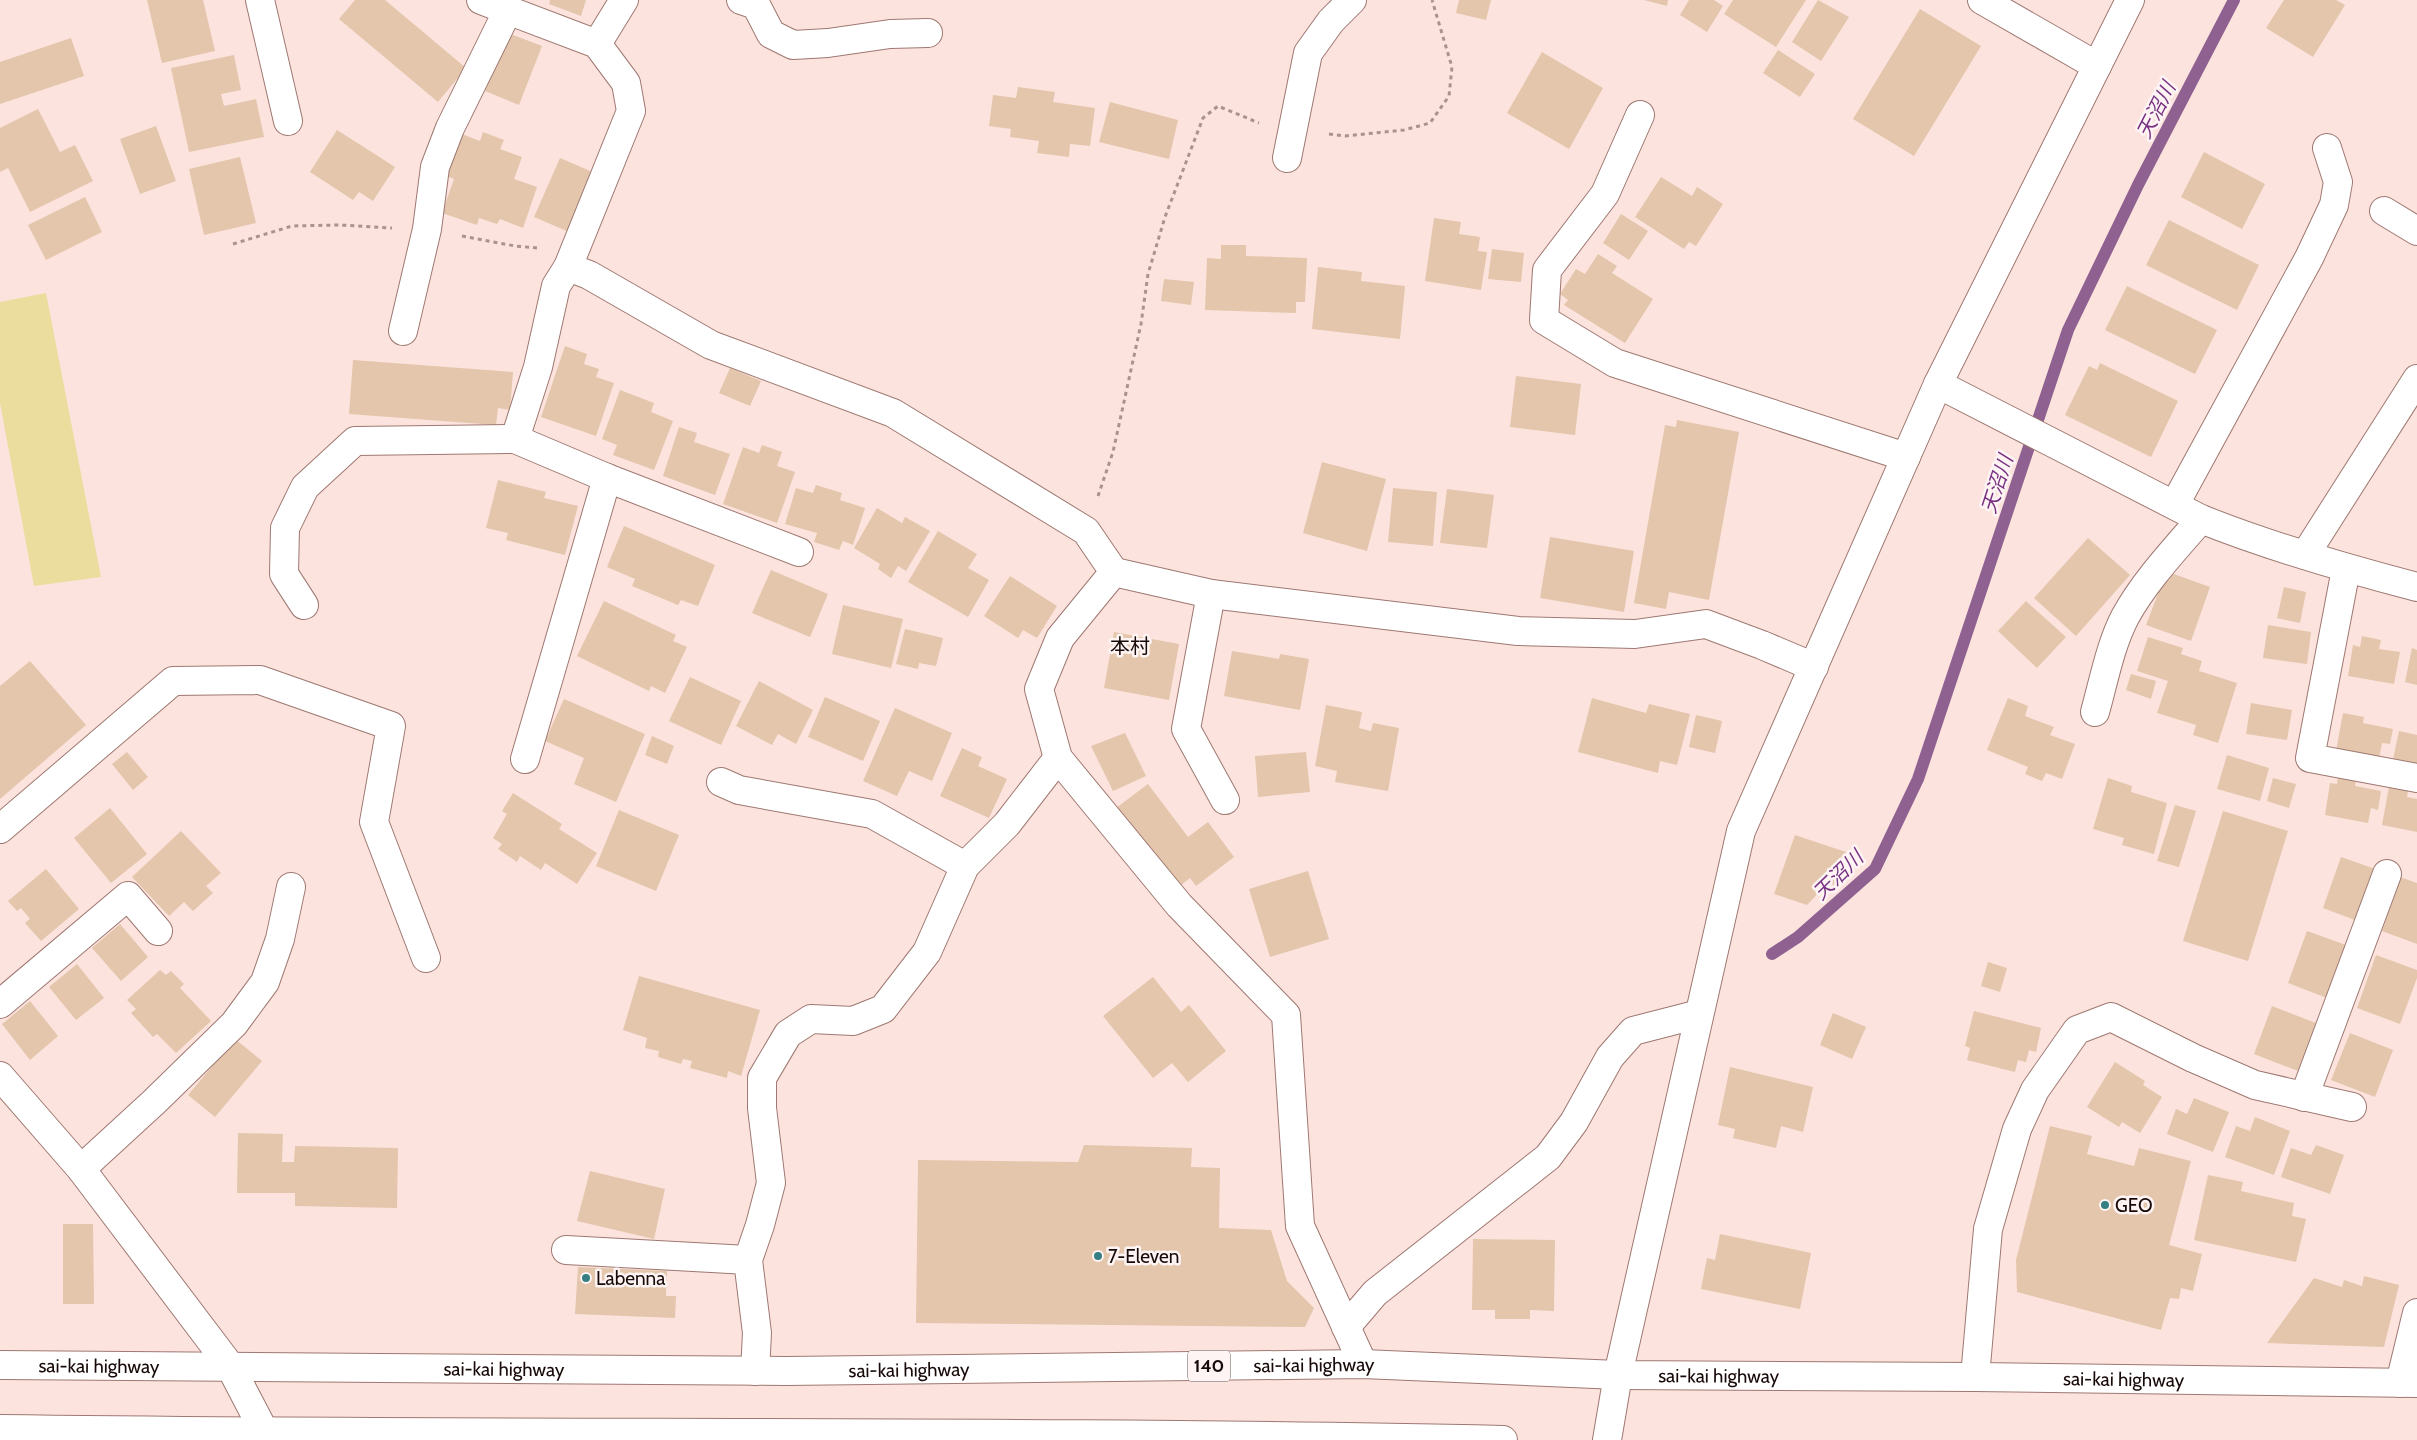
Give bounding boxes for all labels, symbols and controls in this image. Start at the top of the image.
water label: 天沼川 [2132,76,2181,142]
water label: 天沼川 [1976,450,2018,516]
district label: 本村 [1110,634,1150,658]
water label: 天沼川 [1808,844,1869,904]
place label: GEO [2115,1194,2153,1217]
marker: GEO [2099,1199,2111,1211]
place label: 7-Eleven [1108,1245,1179,1268]
marker: 7-Eleven [1092,1250,1104,1262]
place label: Labenna [596,1267,665,1290]
marker: Labenna [580,1272,592,1284]
road number: 140 [1188,1350,1230,1382]
street label: sai-kai highway [1253,1352,1375,1377]
street label: sai-kai highway [38,1354,160,1378]
street label: sai-kai highway [443,1357,565,1381]
street label: sai-kai highway [848,1357,970,1382]
street label: sai-kai highway [1658,1364,1780,1387]
street label: sai-kai highway [2063,1367,2185,1391]

